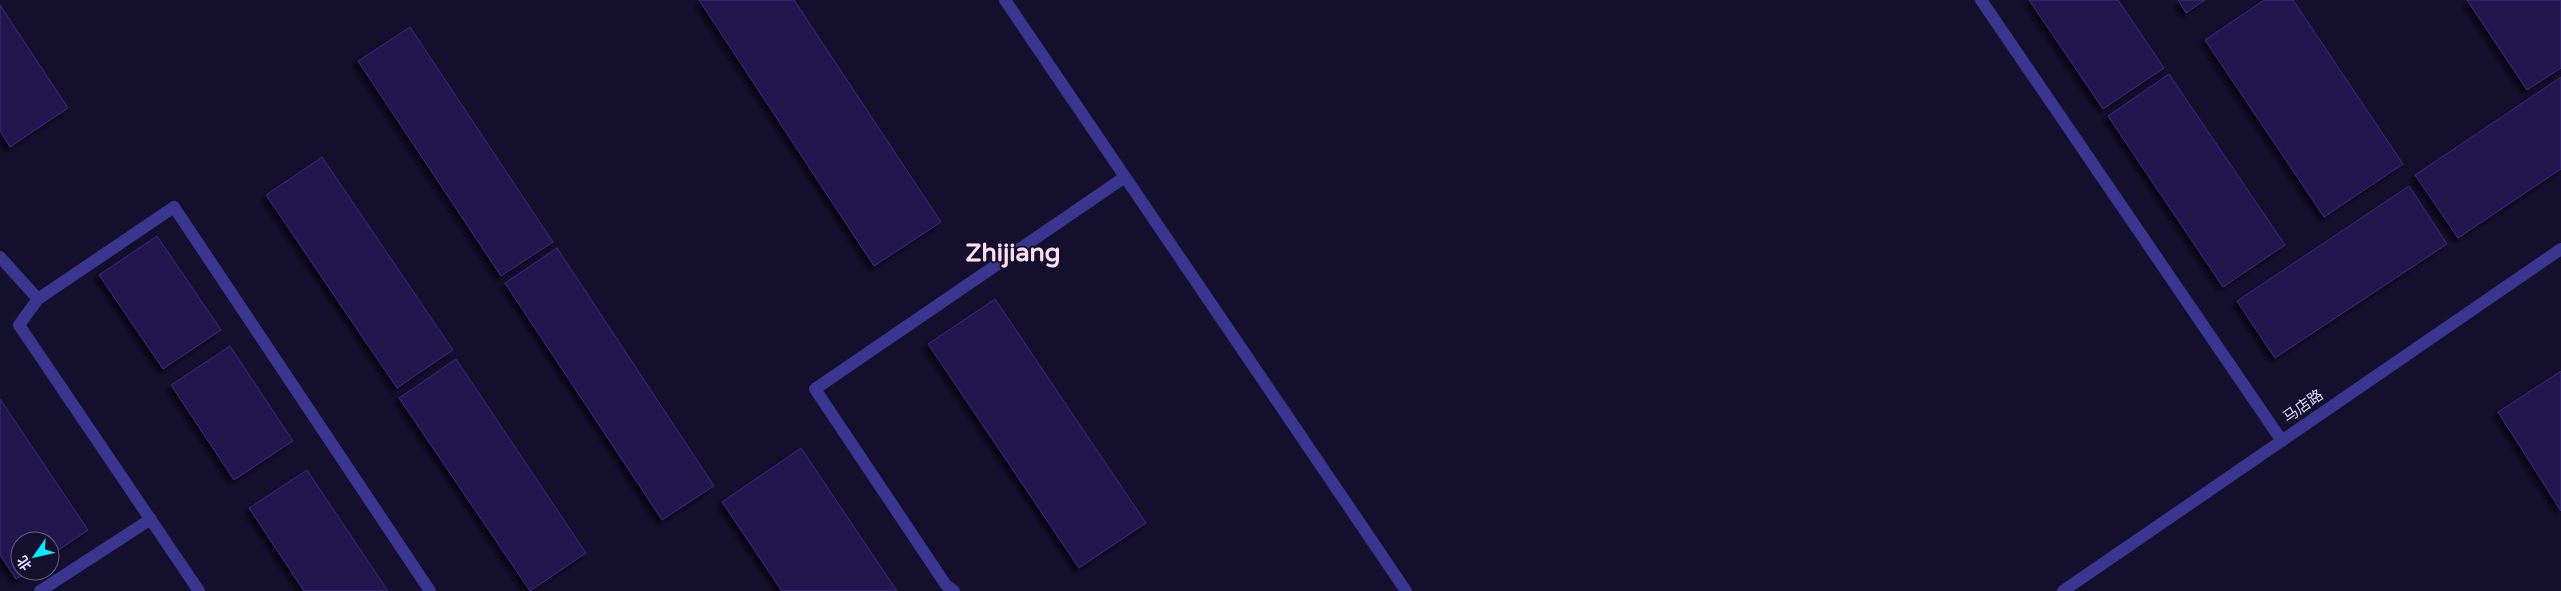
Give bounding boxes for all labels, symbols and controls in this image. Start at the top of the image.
district label: Zhijiang [965,238,1061,268]
street label: 马店路 [2279,386,2327,426]
north arrow [10,531,60,581]
text: 北 [14,552,36,574]

